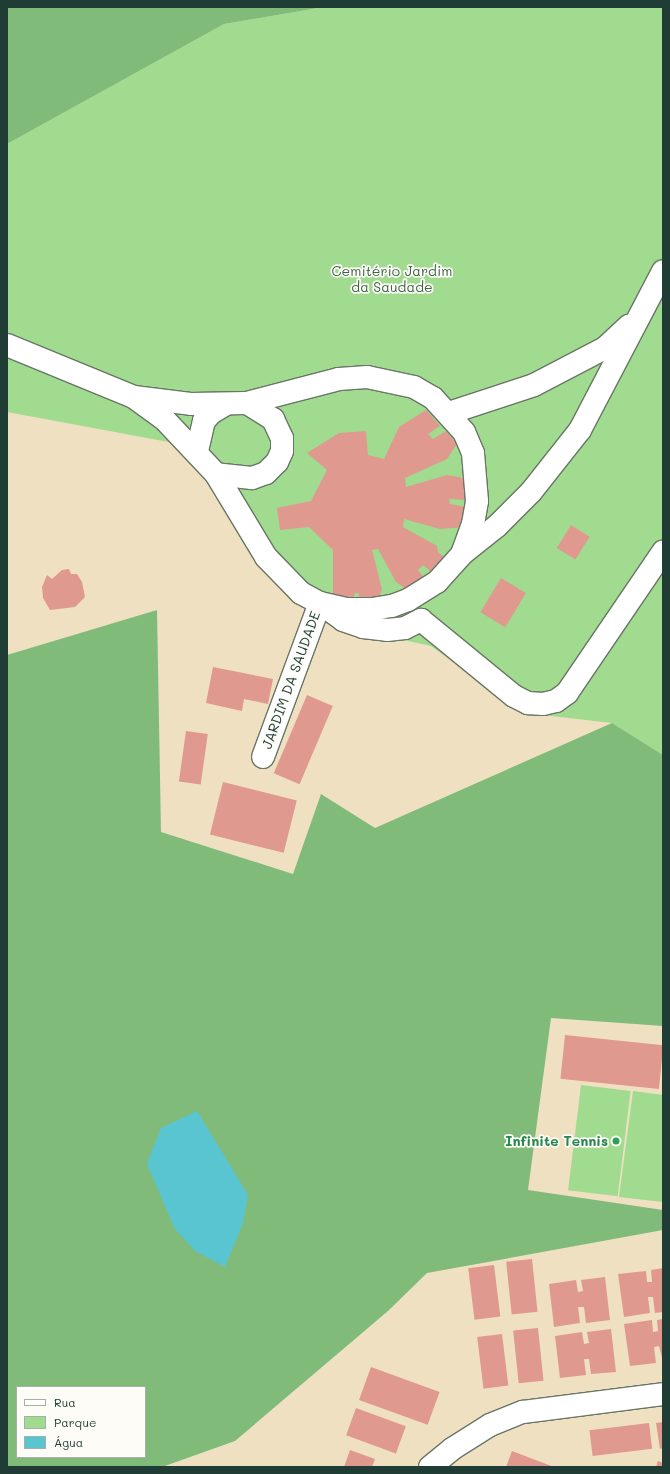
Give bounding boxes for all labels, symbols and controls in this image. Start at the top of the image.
park label: Cemitério Jardim da Saudade [332,263,452,296]
street label: JARDIM DA SAUDADE [258,609,324,751]
place label: Infinite Tennis [505,1133,608,1149]
marker: Infinite Tennis [611,1136,621,1146]
legend [16,1386,146,1458]
text: Rua [54,1394,76,1410]
text: Parque [54,1414,97,1430]
text: Água [54,1434,83,1450]

